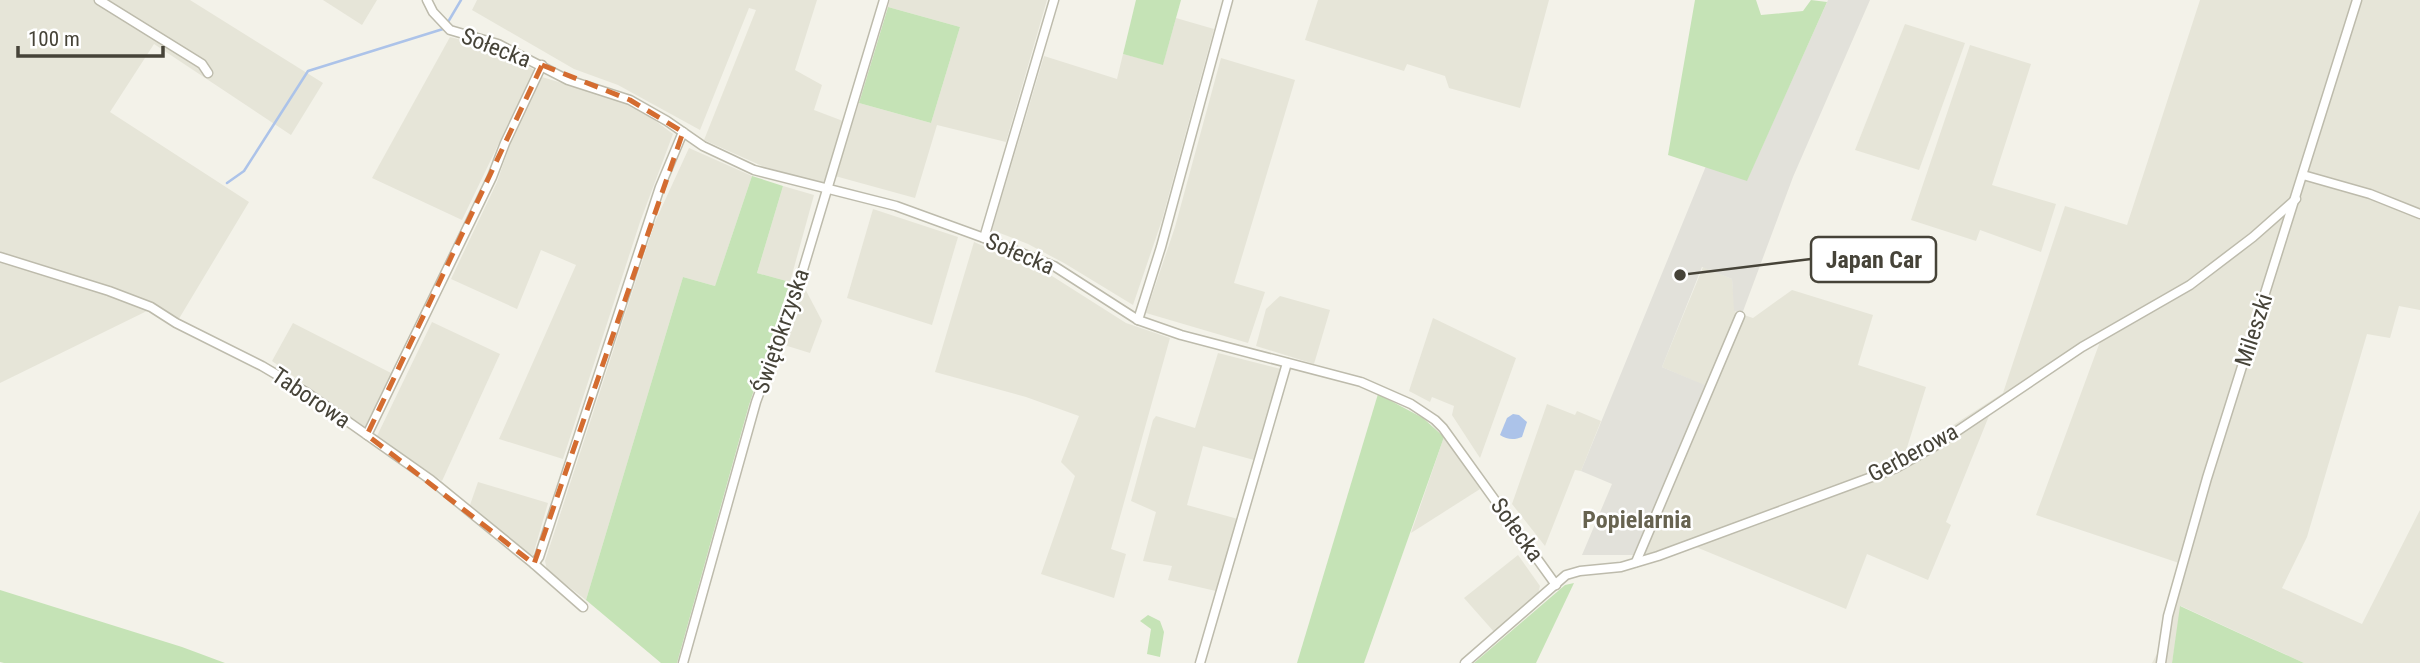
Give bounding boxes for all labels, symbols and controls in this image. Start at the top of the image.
scale bar [18,14,163,58]
street label: Sołecka [458,22,534,74]
text: 100 m [28,27,80,51]
street label: Sołecka [982,228,1058,280]
callout: Japan Car [1811,237,1936,282]
text: Japan Car [1826,246,1922,274]
street label: Świętokrzyska [746,265,815,397]
street label: Mileszki [2230,290,2278,370]
street label: Taborowa [267,362,355,434]
street label: Gerberowa [1863,418,1963,488]
street label: Sołecka [1485,493,1549,567]
district label: Popielarnia [1582,506,1692,534]

